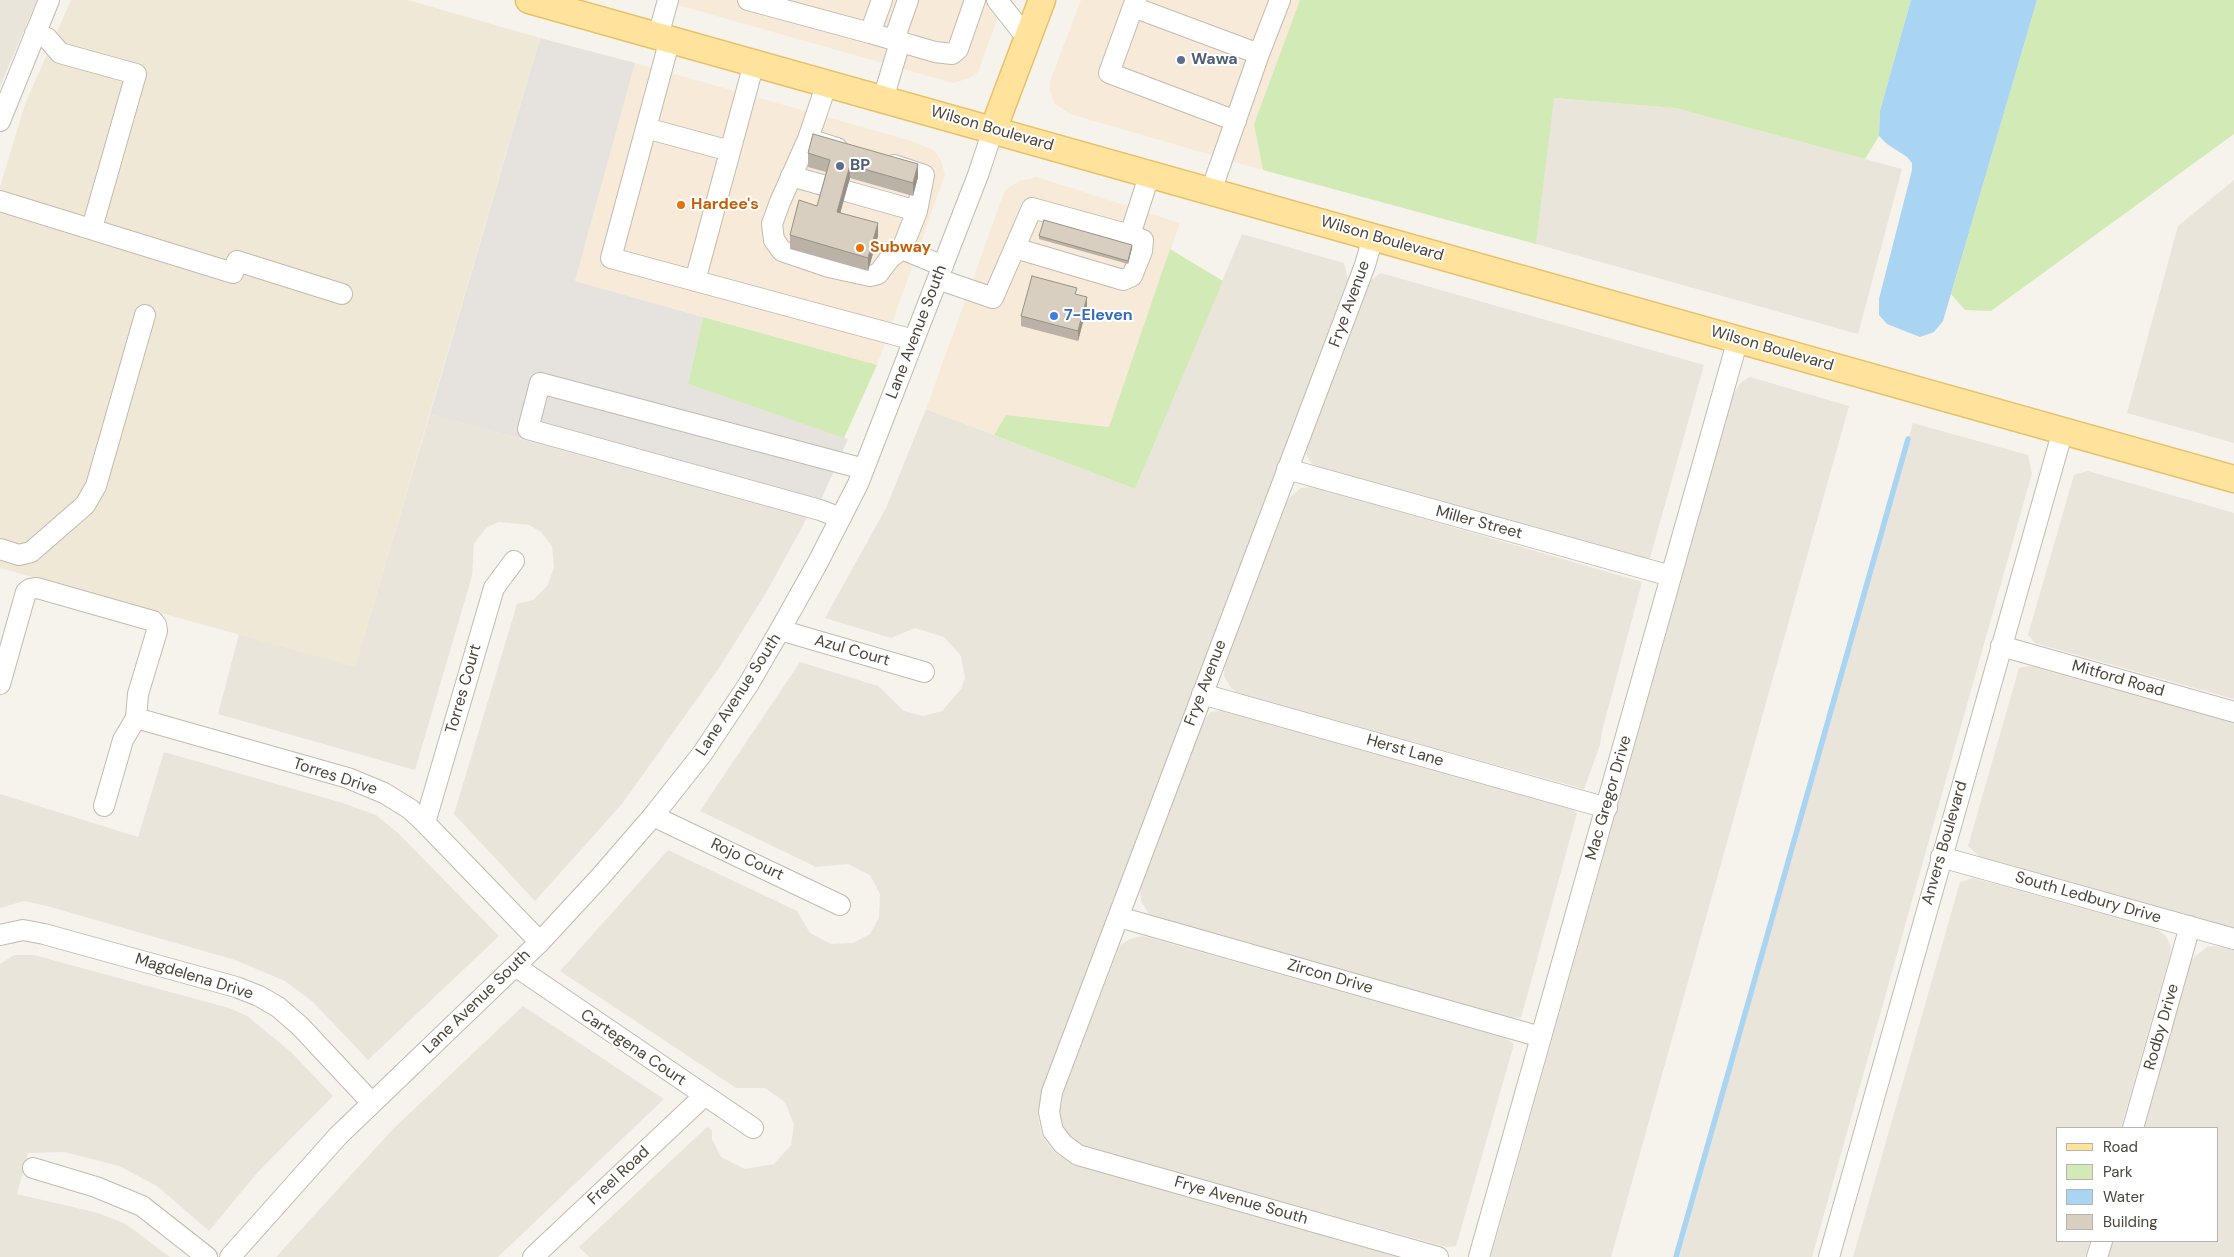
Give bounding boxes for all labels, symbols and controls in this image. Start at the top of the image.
place label: Wawa [1191,50,1238,70]
marker: Wawa [1175,54,1187,66]
street label: Wilson Boulevard [928,102,1056,156]
place label: BP [850,156,870,176]
marker: BP [834,160,846,172]
place label: Hardee's [691,195,759,215]
marker: Hardee's [675,199,687,211]
street label: Wilson Boulevard [1318,212,1446,266]
place label: Subway [870,238,931,258]
marker: Subway [854,242,866,254]
street label: Frye Avenue [1326,258,1374,350]
street label: Lane Avenue South [883,262,951,402]
place label: 7-Eleven [1064,306,1133,326]
marker: 7-Eleven [1048,310,1060,322]
street label: Wilson Boulevard [1708,322,1836,376]
street label: Miller Street [1434,502,1524,544]
street label: Lane Avenue South [692,630,786,760]
street label: Azul Court [812,631,892,671]
street label: Frye Avenue [1181,637,1231,729]
street label: Torres Court [442,642,486,736]
street label: Mitford Road [2070,657,2166,701]
street label: Herst Lane [1364,731,1446,771]
street label: Mac Gregor Drive [1582,734,1636,862]
street label: Torres Drive [290,754,380,800]
street label: Anvers Boulevard [1918,779,1972,907]
street label: Rojo Court [707,835,787,885]
street label: South Ledbury Drive [2013,868,2163,928]
street label: Lane Avenue South [419,946,535,1058]
street label: Magdelena Drive [133,950,255,1004]
street label: Zircon Drive [1285,956,1375,998]
street label: Rodby Drive [2141,982,2183,1072]
street label: Cartegena Court [577,1006,689,1090]
legend [2056,1127,2219,1242]
text: Road [2103,1137,2138,1157]
street label: Freel Road [584,1143,654,1209]
text: Park [2103,1162,2133,1182]
street label: Frye Avenue South [1172,1173,1310,1229]
text: Water [2103,1187,2144,1207]
text: Building [2103,1212,2158,1232]

